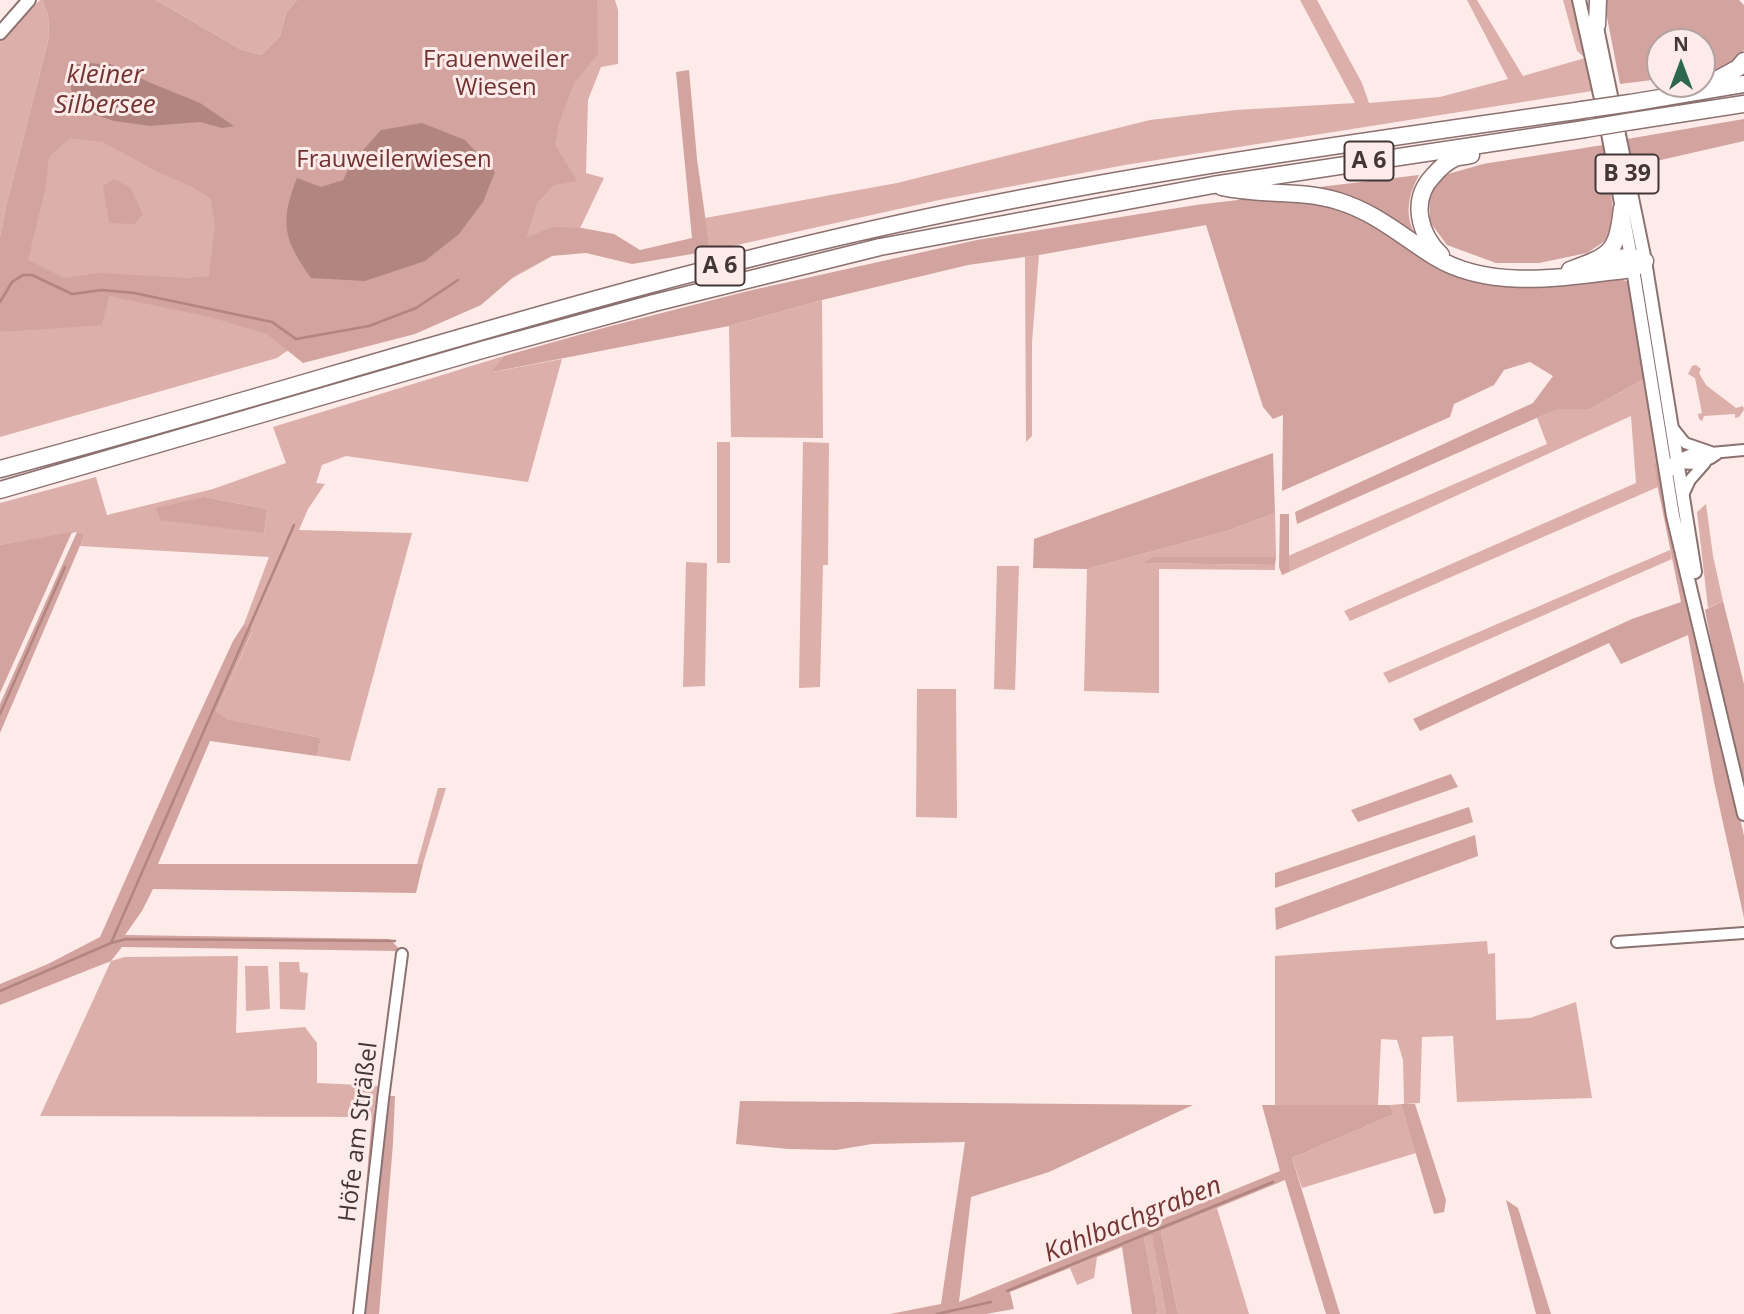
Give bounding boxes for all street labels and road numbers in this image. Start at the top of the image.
road number: A 6 [1344,142,1394,180]
road number: B 39 [1596,154,1658,194]
road number: A 6 [696,246,744,286]
street label: Höfe am Sträßel [334,1040,384,1224]

